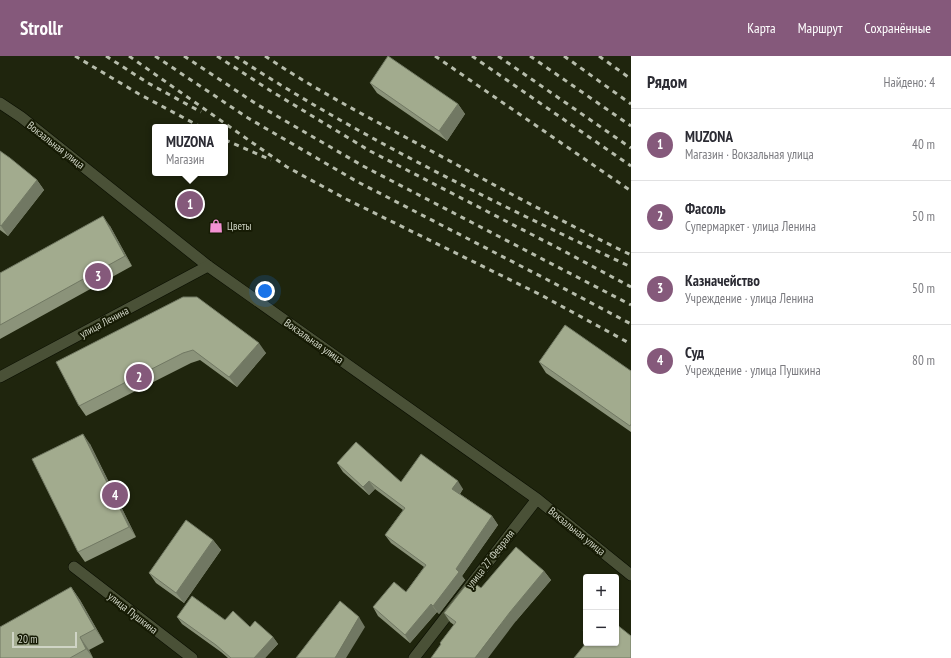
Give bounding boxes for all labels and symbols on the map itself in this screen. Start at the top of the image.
street label: Вокзальная улица [24,118,88,172]
pin: 1 [177,189,203,219]
shop icon: Цветы [208,218,224,234]
place label: Цветы [227,219,252,233]
pin: 3 [85,261,111,291]
your location [255,281,275,301]
street label: улица Ленина [77,303,131,341]
street label: Вокзальная улица [282,315,346,367]
pin: 2 [126,362,152,392]
pin: 4 [102,480,128,510]
street label: Вокзальная улица [546,504,608,558]
street label: улица 27 Февраля [463,527,517,591]
street label: улица Пушкина [105,589,161,637]
scale bar [12,630,77,649]

